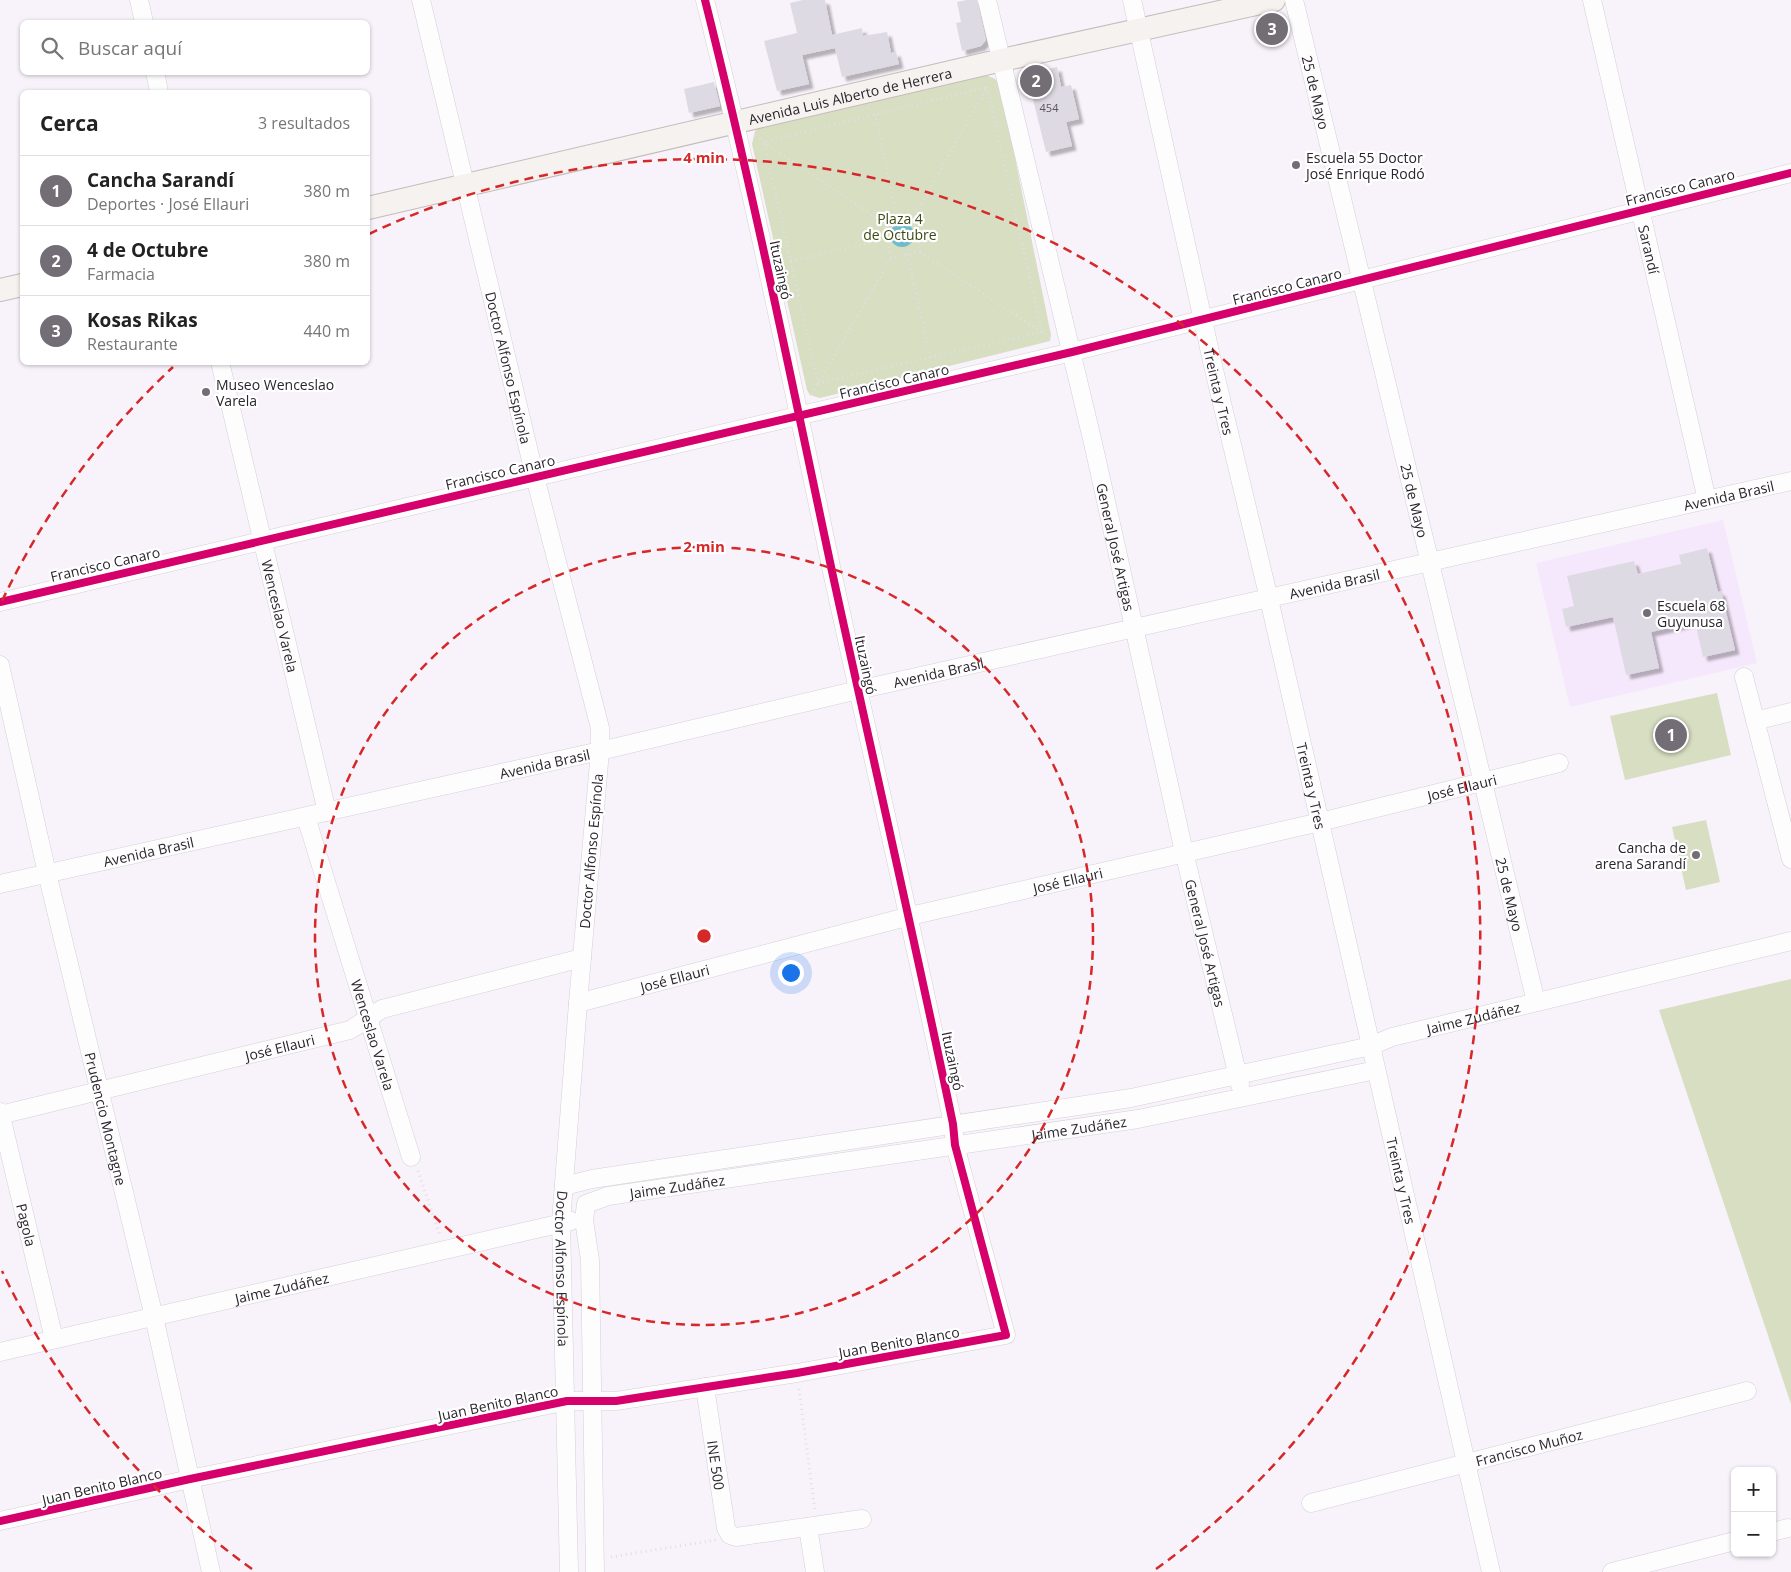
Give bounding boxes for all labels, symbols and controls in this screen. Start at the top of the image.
pin: 3 [1256,10,1288,48]
search box [20,20,370,75]
icon: search [38,34,66,62]
text: Buscar aquí [78,35,182,61]
street label: 25 de Mayo [1298,53,1334,131]
pin: 2 [1020,62,1052,100]
street label: Avenida Luis Alberto de Herrera [746,63,954,128]
house number: 454 [1040,100,1059,115]
text: Cerca [40,109,99,137]
text: 3 resultados [258,112,350,134]
text: 4 min [683,147,725,167]
place label: Escuela 55 Doctor José Enrique Rodó [1304,148,1425,183]
marker: Escuela 55 Doctor José Enrique Rodó [1290,159,1302,171]
street label: Francisco Canaro [1623,164,1737,210]
text: Cancha Sarandí [87,167,234,193]
text: 1 [51,180,61,202]
text: 380 m [304,180,350,202]
text: Deportes · José Ellauri [87,193,249,215]
park label: Plaza 4 de Octubre [863,209,937,244]
street label: Sarandí [1635,223,1664,276]
text: 4 de Octubre [87,237,209,263]
street label: Ituzaingó [765,239,797,301]
text: 2 [51,250,61,272]
text: 380 m [304,250,350,272]
text: Farmacia [87,263,155,285]
street label: Francisco Canaro [1230,263,1344,309]
street label: Doctor Alfonso Espínola [482,290,536,446]
text: Kosas Rikas [87,307,198,333]
text: 3 [51,320,61,342]
text: 440 m [304,320,350,342]
text: Restaurante [87,333,178,355]
street label: Treinta y Tres [1200,346,1239,437]
street label: Francisco Canaro [837,359,951,403]
place label: Museo Wenceslao Varela [216,375,334,410]
marker: Museo Wenceslao Varela [200,386,212,398]
street label: Francisco Canaro [443,450,557,494]
street label: 25 de Mayo [1397,462,1433,540]
street label: Avenida Brasil [1682,476,1776,514]
street label: General José Artigas [1093,481,1140,613]
text: 2 min [683,536,725,556]
street label: Francisco Canaro [48,542,162,586]
street label: Wenceslao Varela [258,558,303,674]
street label: Avenida Brasil [1287,564,1382,603]
place label: Escuela 68 Guyunusa [1657,596,1726,631]
marker: Escuela 68 Guyunusa [1641,607,1653,619]
street label: Ituzaingó [850,634,882,696]
street label: Avenida Brasil [891,653,985,691]
pin: 1 [1655,716,1687,754]
street label: Treinta y Tres [1292,740,1331,831]
street label: Avenida Brasil [498,744,592,782]
street label: José Ellauri [1423,769,1499,805]
street label: Doctor Alfonso Espínola [575,773,607,929]
street label: Avenida Brasil [101,832,195,870]
place label: Cancha de arena Sarandí [1595,838,1686,873]
marker: Cancha de arena Sarandí [1690,849,1702,861]
street label: 25 de Mayo [1492,855,1528,933]
street label: José Ellauri [1029,863,1104,897]
street label: General José Artigas [1181,877,1230,1009]
centre of rings [695,927,713,945]
street label: José Ellauri [636,959,711,996]
your location [778,960,804,986]
street label: Wenceslao Varela [347,977,399,1093]
street label: Jaime Zudáñez [1423,997,1522,1038]
street label: José Ellauri [241,1029,317,1065]
street label: Ituzaingó [937,1030,969,1092]
street label: Prudencio Montagne [81,1050,131,1187]
street label: Jaime Zudáñez [1028,1111,1128,1144]
street label: Treinta y Tres [1383,1135,1421,1226]
street label: Jaime Zudáñez [627,1170,726,1202]
street label: Doctor Alfonso Espínola [551,1190,573,1347]
street label: Pagola [13,1201,41,1248]
street label: Jaime Zudáñez [231,1267,331,1308]
street label: Juan Benito Blanco [835,1322,961,1362]
street label: Juan Benito Blanco [434,1381,560,1425]
street label: Francisco Muñoz [1473,1424,1585,1470]
street label: INE 500 [704,1439,730,1491]
street label: Juan Benito Blanco [38,1463,164,1509]
map controls [1731,1467,1776,1557]
button: + [1731,1467,1776,1512]
button: − [1731,1512,1776,1557]

